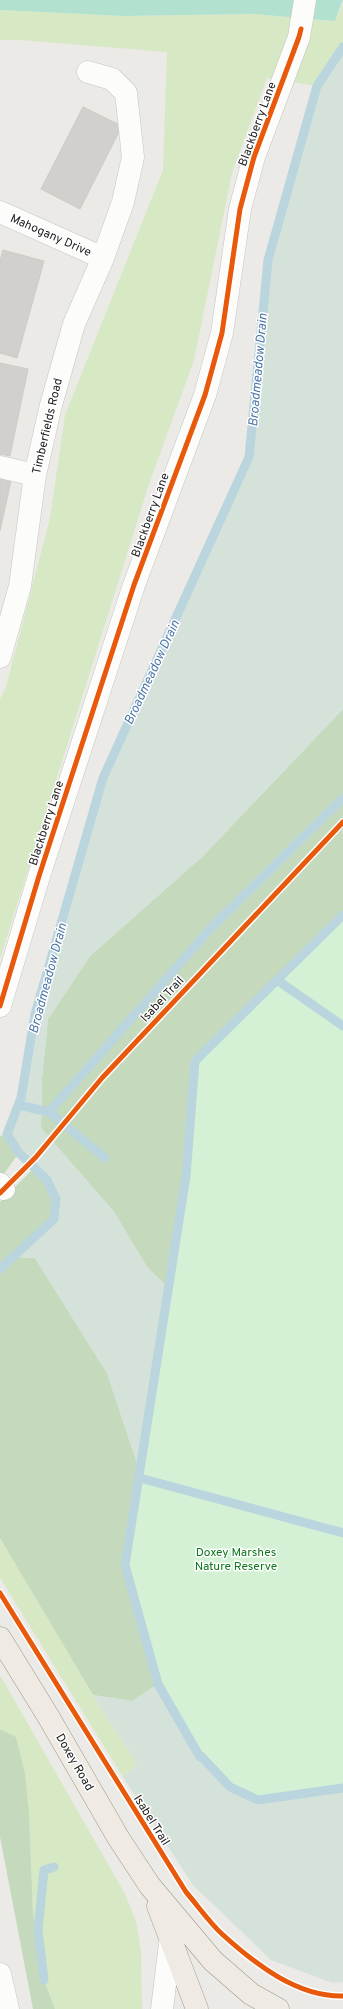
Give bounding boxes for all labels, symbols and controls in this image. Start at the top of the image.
street label: Blackberry Lane [235,80,281,169]
street label: Mahogany Drive [8,211,94,261]
water label: Broadmeadow Drain [246,313,272,427]
street label: Timberfields Road [29,377,67,476]
street label: Blackberry Lane [128,471,174,560]
water label: Broadmeadow Drain [122,618,184,728]
street label: Blackberry Lane [26,779,68,868]
water label: Broadmeadow Drain [26,922,71,1035]
street label: Isabel Trail [138,973,188,1026]
park label: Doxey Marshes Nature Reserve [195,1545,277,1575]
street label: Doxey Road [51,1731,97,1794]
street label: Isabel Trail [129,1792,173,1849]

